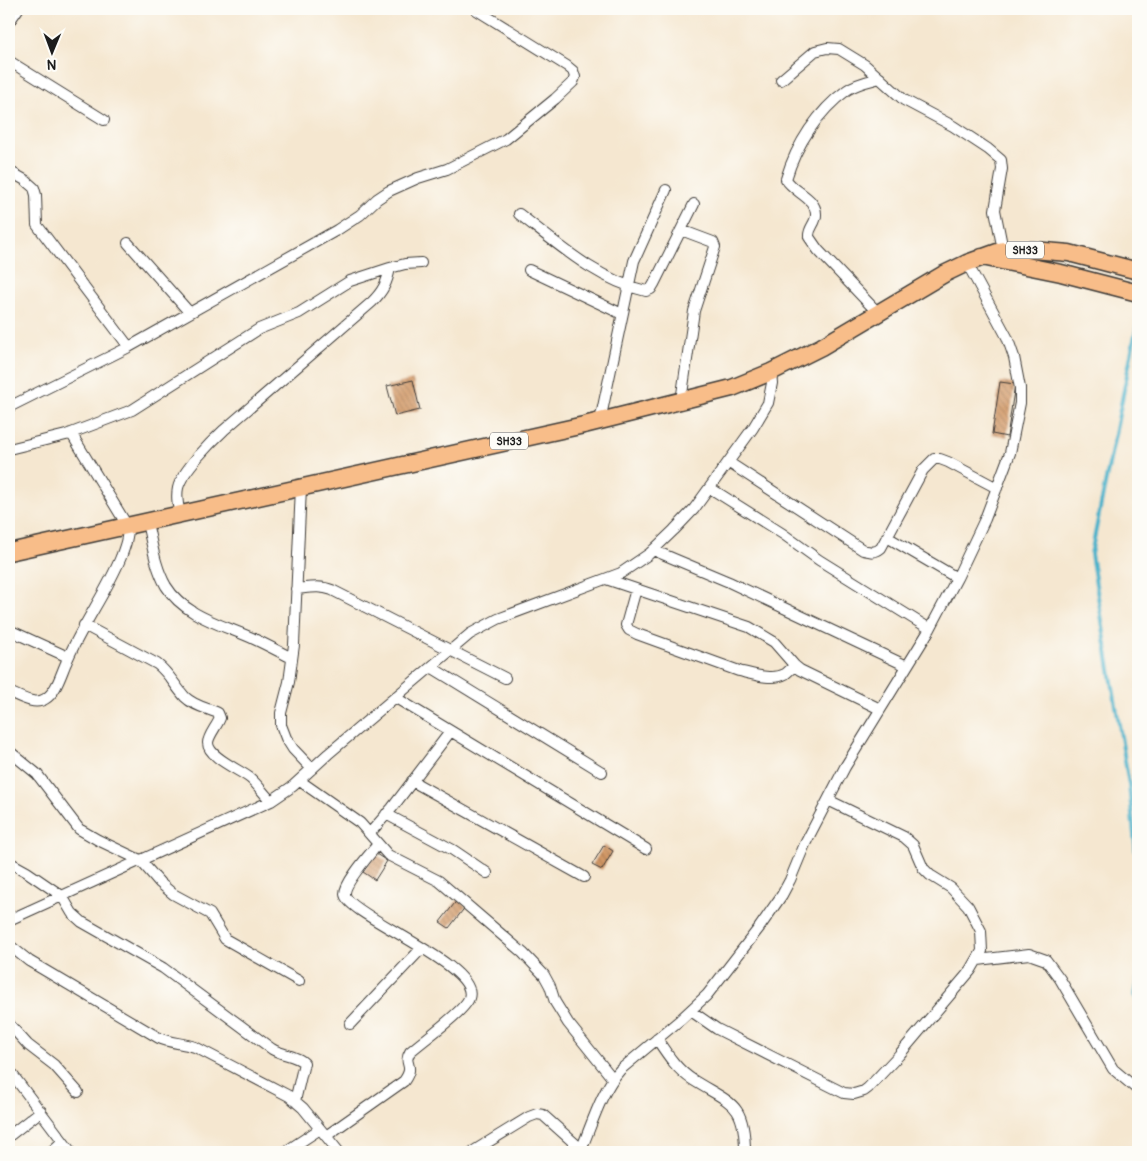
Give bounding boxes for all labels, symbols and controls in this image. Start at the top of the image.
north arrow [28,28,78,78]
text: N [47,56,57,73]
road number: SH33 [1006,242,1044,258]
road number: SH33 [490,432,528,450]

